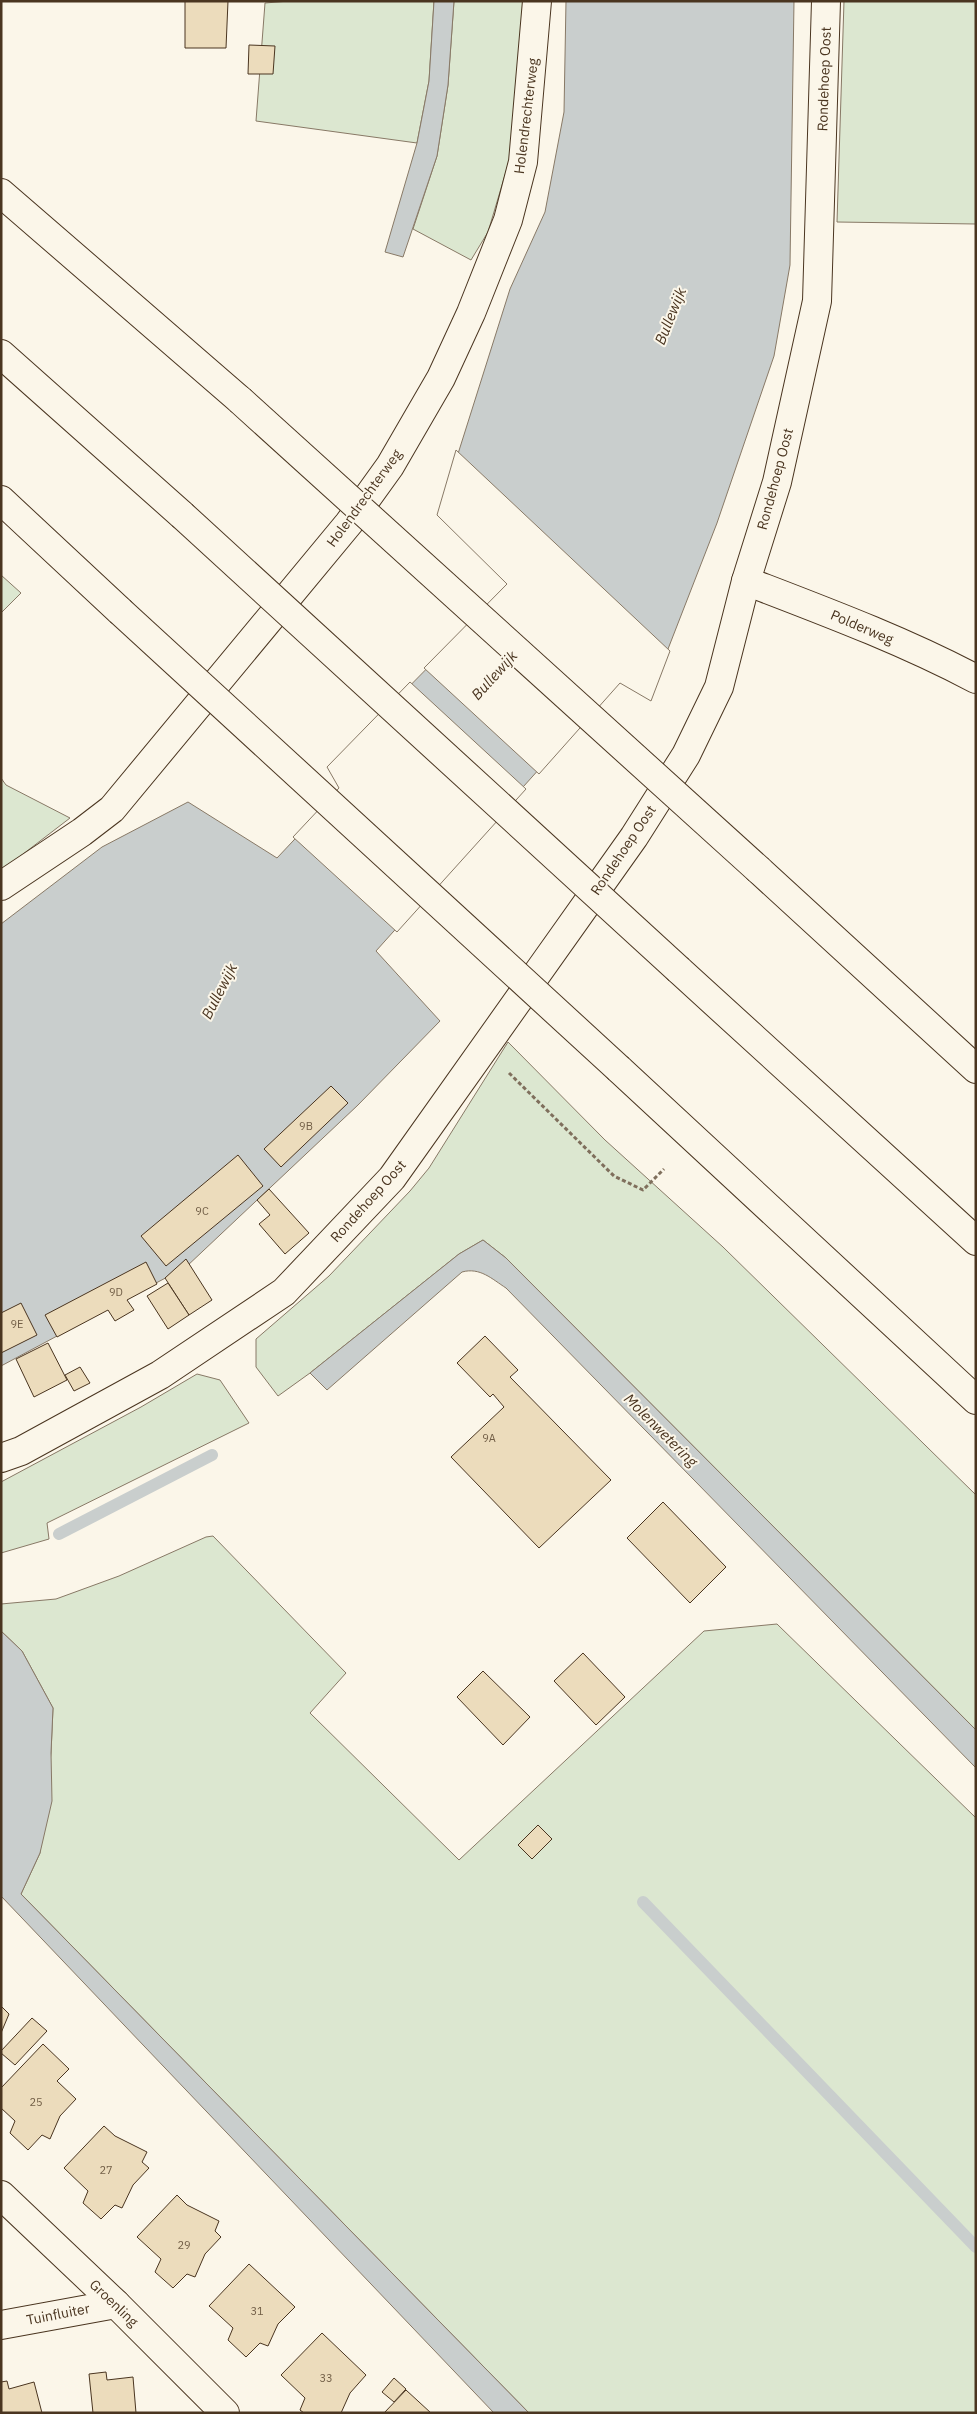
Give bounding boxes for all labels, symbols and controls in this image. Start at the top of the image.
street label: Rondehoep Oost [813,26,835,132]
street label: Holendrechterweg [510,56,542,175]
water label: Bullewijk [650,284,690,347]
street label: Rondehoep Oost [753,426,797,532]
street label: Holendrechterweg [322,445,406,550]
street label: Polderweg [828,606,897,649]
water label: Bullewijk [467,646,521,704]
street label: Rondehoep Oost [586,802,660,898]
water label: Bullewijk [197,960,241,1022]
house number: 9B [299,1119,313,1133]
street label: Rondehoep Oost [326,1156,410,1246]
house number: 9C [195,1204,209,1218]
house number: 9D [109,1285,123,1299]
house number: 9E [10,1317,24,1331]
water label: Molenwetering [620,1389,703,1472]
house number: 9A [482,1431,496,1445]
house number: 25 [29,2095,43,2109]
house number: 27 [99,2163,113,2177]
house number: 29 [177,2238,191,2252]
street label: Groenling [86,2275,143,2331]
street label: Tuinfluiter [25,2299,91,2329]
house number: 31 [250,2304,264,2318]
house number: 33 [319,2371,333,2385]

